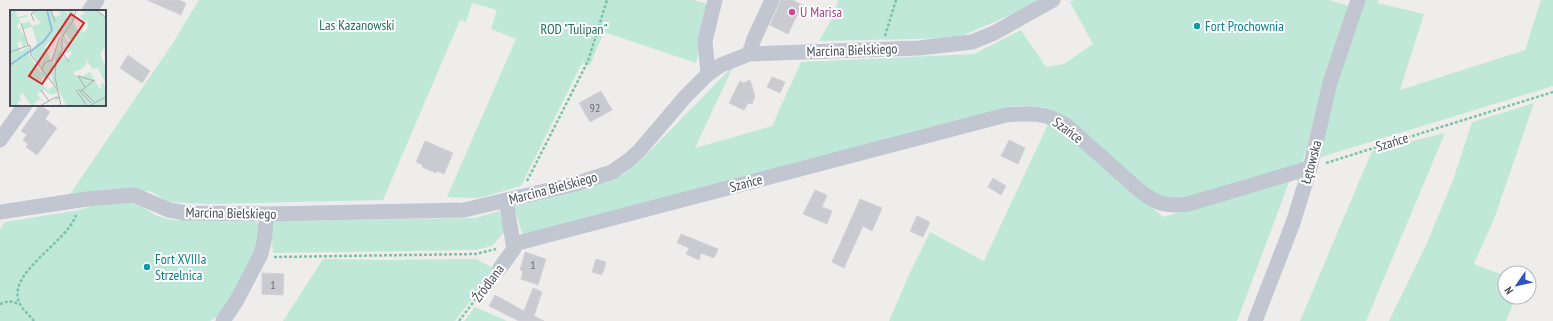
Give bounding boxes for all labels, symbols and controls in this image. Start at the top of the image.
place label: U Marisa [800,3,842,21]
marker: U Marisa [787,7,797,17]
inset map [10,10,106,106]
park label: Las Kazanowski [319,16,395,34]
place label: Fort Prochownia [1205,17,1284,35]
park label: ROD "Tulipan" [541,20,607,38]
marker: Fort Prochownia [1192,21,1202,31]
street label: Marcina Bielskiego [806,39,898,61]
house number: 92 [590,100,600,115]
street label: Szańce [1049,113,1087,147]
street label: Szańce [1373,128,1411,155]
street label: Łętowska [1297,138,1325,186]
street label: Marcina Bielskiego [507,168,599,208]
street label: Szańce [728,170,765,196]
street label: Marcina Bielskiego [185,203,277,223]
place label: Fort XVIIIa Strzelnica [155,250,206,284]
house number: 1 [530,257,536,272]
street label: Źródlana [468,261,508,305]
marker: Fort XVIIIa Strzelnica [142,262,152,272]
north arrow [1497,265,1537,305]
house number: 1 [270,277,276,292]
text: N [1501,284,1516,297]

